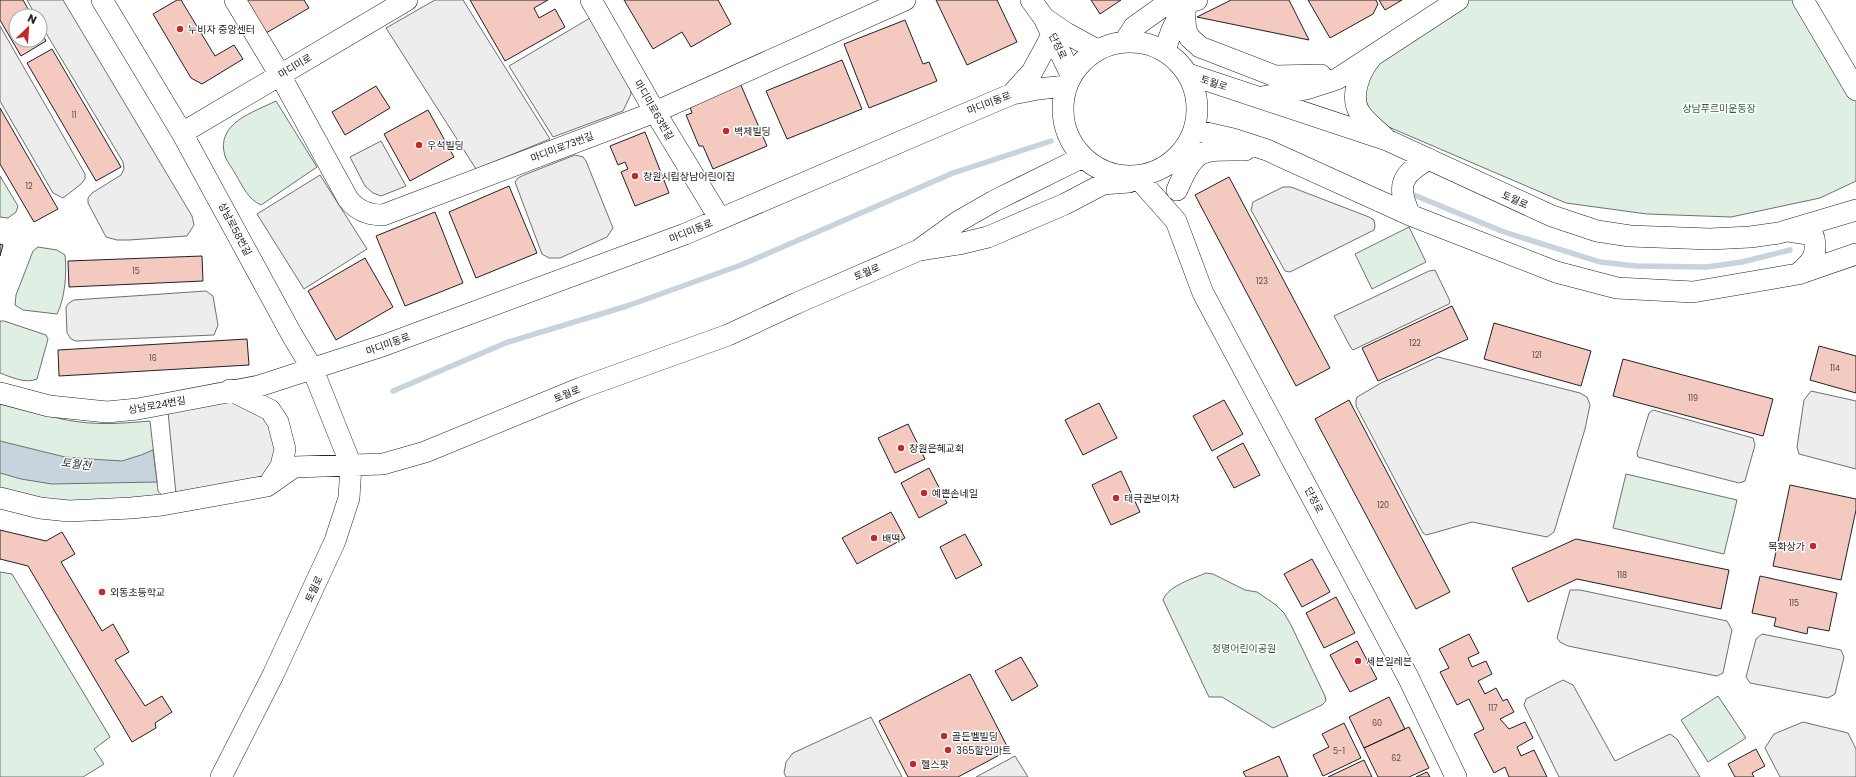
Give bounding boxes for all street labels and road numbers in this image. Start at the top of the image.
street label: 단정로 [1045,30,1071,62]
street label: 마디미로 [275,50,315,82]
street label: 토월로 [1199,72,1229,94]
street label: 마디미로63번길 [631,77,677,143]
street label: 마디미동로 [965,88,1013,118]
street label: 마디미로73번길 [528,128,596,166]
street label: 토월로 [1499,188,1531,212]
street label: 상남로58번길 [215,200,255,258]
street label: 마디미동로 [667,215,715,247]
street label: 토월로 [851,260,883,284]
street label: 마디미동로 [364,329,412,359]
street label: 토월로 [551,382,583,406]
street label: 상남로24번길 [127,393,187,417]
street label: 단정로 [1301,484,1327,516]
street label: 토월로 [301,573,327,605]

